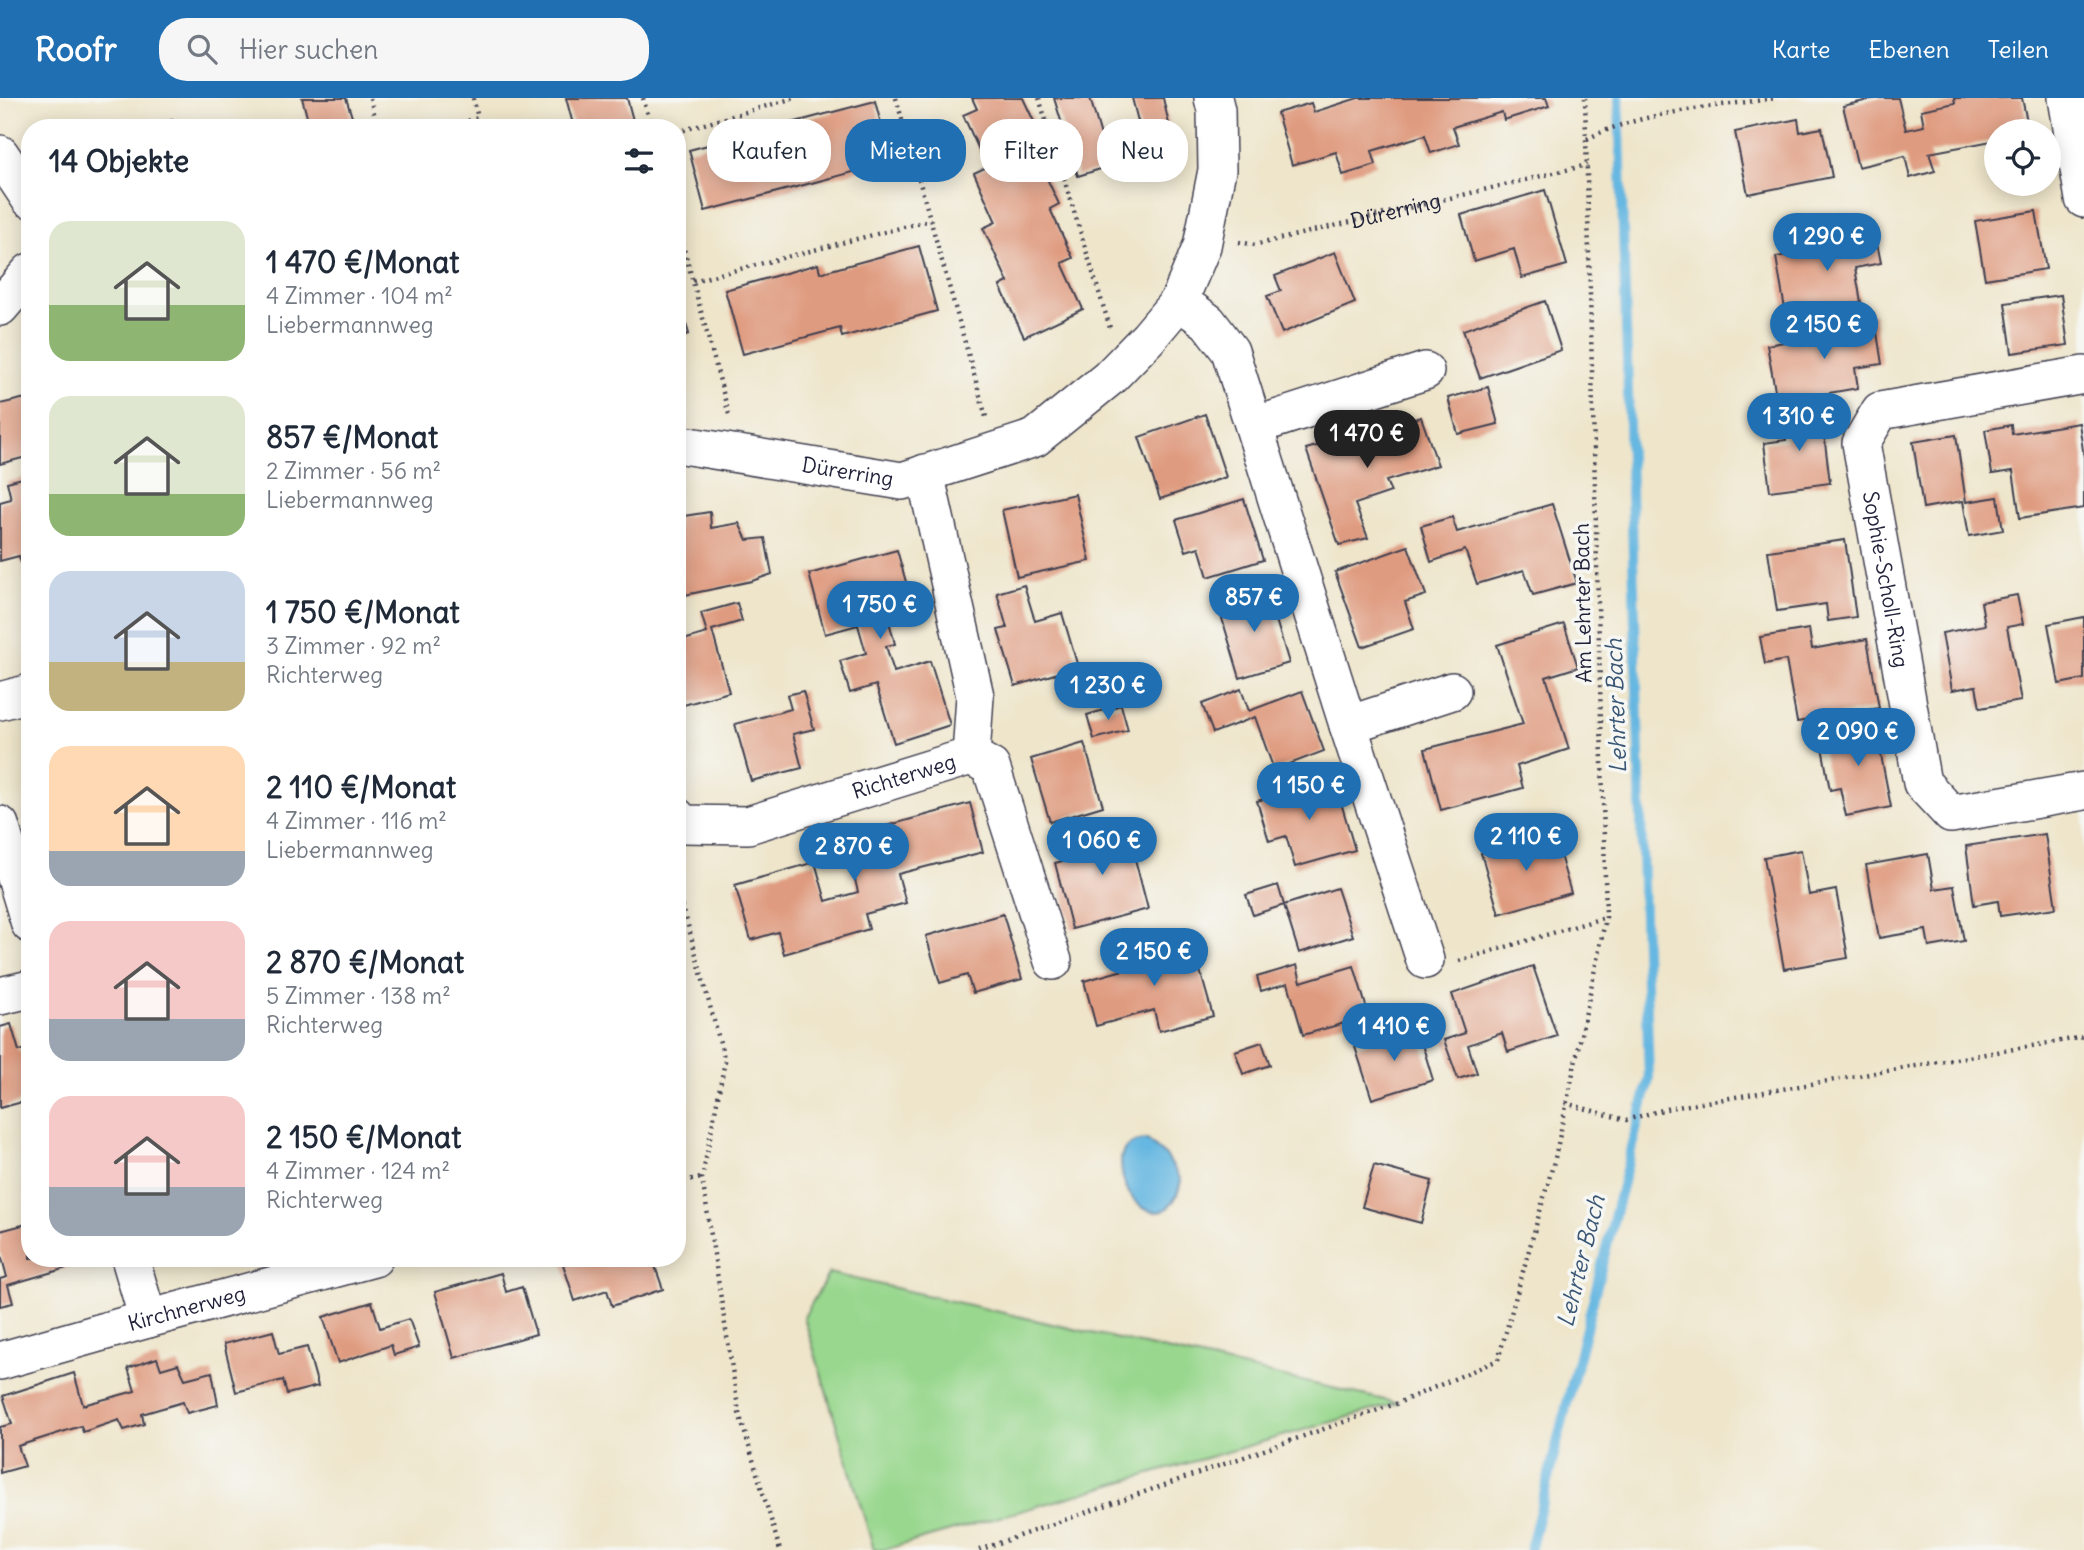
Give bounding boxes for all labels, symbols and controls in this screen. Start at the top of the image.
search box [159,18,649,81]
text: Roofr [35,28,117,70]
icon: search [183,30,221,68]
text: Hier suchen [239,33,378,66]
text: Karte [1772,34,1831,64]
text: Ebenen [1869,34,1950,64]
text: Teilen [1988,34,2049,64]
chip: Kaufen [707,119,831,182]
chip: Mieten [845,119,966,182]
chip: Filter [980,119,1083,182]
chip: Neu [1097,119,1188,182]
map controls [1984,119,2061,196]
button: locate [1984,119,2061,196]
text: 14 Objekte [49,142,189,180]
icon: filters [620,142,658,180]
street label: Dürerring [1348,187,1444,235]
pin: 1 290 € [1762,214,1892,273]
text: 1 290 € [1789,221,1865,250]
text: 1 470 €/Monat [266,243,459,281]
icon: home [105,249,189,333]
text: 4 Zimmer · 104 m² [266,281,453,310]
pin: 2 150 € [1759,302,1889,361]
text: 2 150 € [1786,309,1862,338]
text: Liebermannweg [266,310,434,339]
pin: 1 310 € [1734,394,1864,453]
text: 1 310 € [1763,401,1835,430]
pin: 1 470 € [1302,410,1432,470]
text: 857 €/Monat [266,418,438,456]
text: 1 470 € [1330,418,1404,447]
icon: home [105,424,189,508]
street label: Dürerring [800,451,895,492]
text: 2 Zimmer · 56 m² [266,456,441,485]
text: Liebermannweg [266,485,434,514]
street label: Sophie-Scholl-Ring [1857,489,1915,670]
street label: Am Lehrter Bach [1568,523,1597,683]
pin: 857 € [1205,574,1303,634]
pin: 1 750 € [815,582,945,641]
text: 857 € [1225,582,1283,611]
text: 1 750 € [843,589,917,618]
text: 1 750 €/Monat [266,593,460,631]
icon: home [105,599,189,683]
text: 3 Zimmer · 92 m² [266,631,441,660]
water label: Lehrter Bach [1599,637,1632,774]
text: Richterweg [266,660,383,689]
pin: 1 230 € [1043,662,1173,722]
text: 1 230 € [1070,670,1146,699]
pin: 2 090 € [1793,708,1923,768]
text: 2 090 € [1817,716,1899,745]
street label: Richterweg [849,748,959,805]
pin: 1 150 € [1244,762,1374,822]
text: 2 110 €/Monat [266,768,456,806]
text: 1 150 € [1273,770,1345,799]
icon: home [105,774,189,858]
text: 4 Zimmer · 116 m² [266,806,447,835]
pin: 2 110 € [1461,814,1591,873]
pin: 1 060 € [1037,818,1167,877]
text: 2 110 € [1490,821,1562,850]
pin: 2 870 € [789,824,919,883]
text: 1 060 € [1063,825,1141,854]
text: 2 870 € [815,831,893,860]
text: Liebermannweg [266,835,434,864]
pin: 2 150 € [1089,928,1219,988]
text: 2 150 € [1116,936,1192,965]
text: 2 870 €/Monat [266,943,464,981]
icon: home [105,949,189,1033]
text: 5 Zimmer · 138 m² [266,981,451,1010]
pin: 1 410 € [1329,1004,1459,1063]
text: Richterweg [266,1010,383,1039]
text: 1 410 € [1358,1011,1430,1040]
text: 2 150 €/Monat [266,1118,461,1156]
icon: home [105,1124,189,1208]
text: 4 Zimmer · 124 m² [266,1156,450,1185]
text: Richterweg [266,1185,383,1214]
water label: Lehrter Bach [1550,1191,1611,1330]
street label: Kirchnerweg [125,1279,248,1337]

